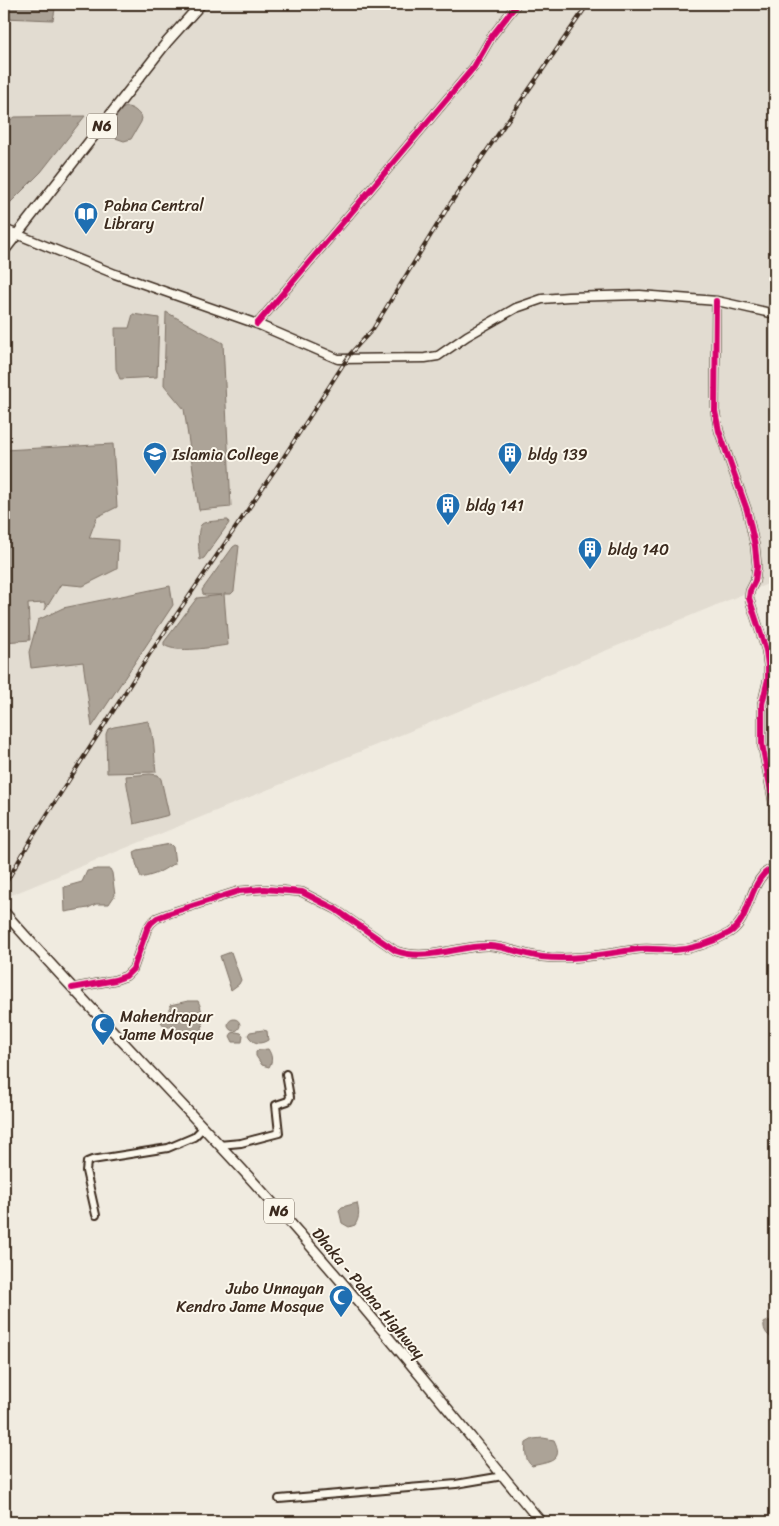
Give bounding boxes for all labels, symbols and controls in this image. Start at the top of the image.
road number: N6 [87,114,117,138]
place label: Pabna Central Library [104,191,204,238]
library icon: Pabna Central Library [73,201,99,235]
place label: Islamia College [171,440,279,469]
place label: bldg 139 [528,440,588,469]
school or university icon: Islamia College [142,441,168,475]
building icon: bldg 139 [497,441,523,475]
place label: bldg 141 [466,491,524,520]
building icon: bldg 141 [435,492,461,526]
place label: bldg 140 [608,535,669,564]
building icon: bldg 140 [577,536,603,570]
place label: Mahendrapur Jame Mosque [119,1002,214,1049]
mosque icon: Mahendrapur Jame Mosque [90,1012,116,1046]
road number: N6 [264,1198,294,1224]
street label: Dhaka - Pabna Highway [304,1221,433,1366]
place label: Jubo Unnayan Kendro Jame Mosque [176,1274,324,1321]
mosque icon: Jubo Unnayan Kendro Jame Mosque [328,1284,354,1318]

